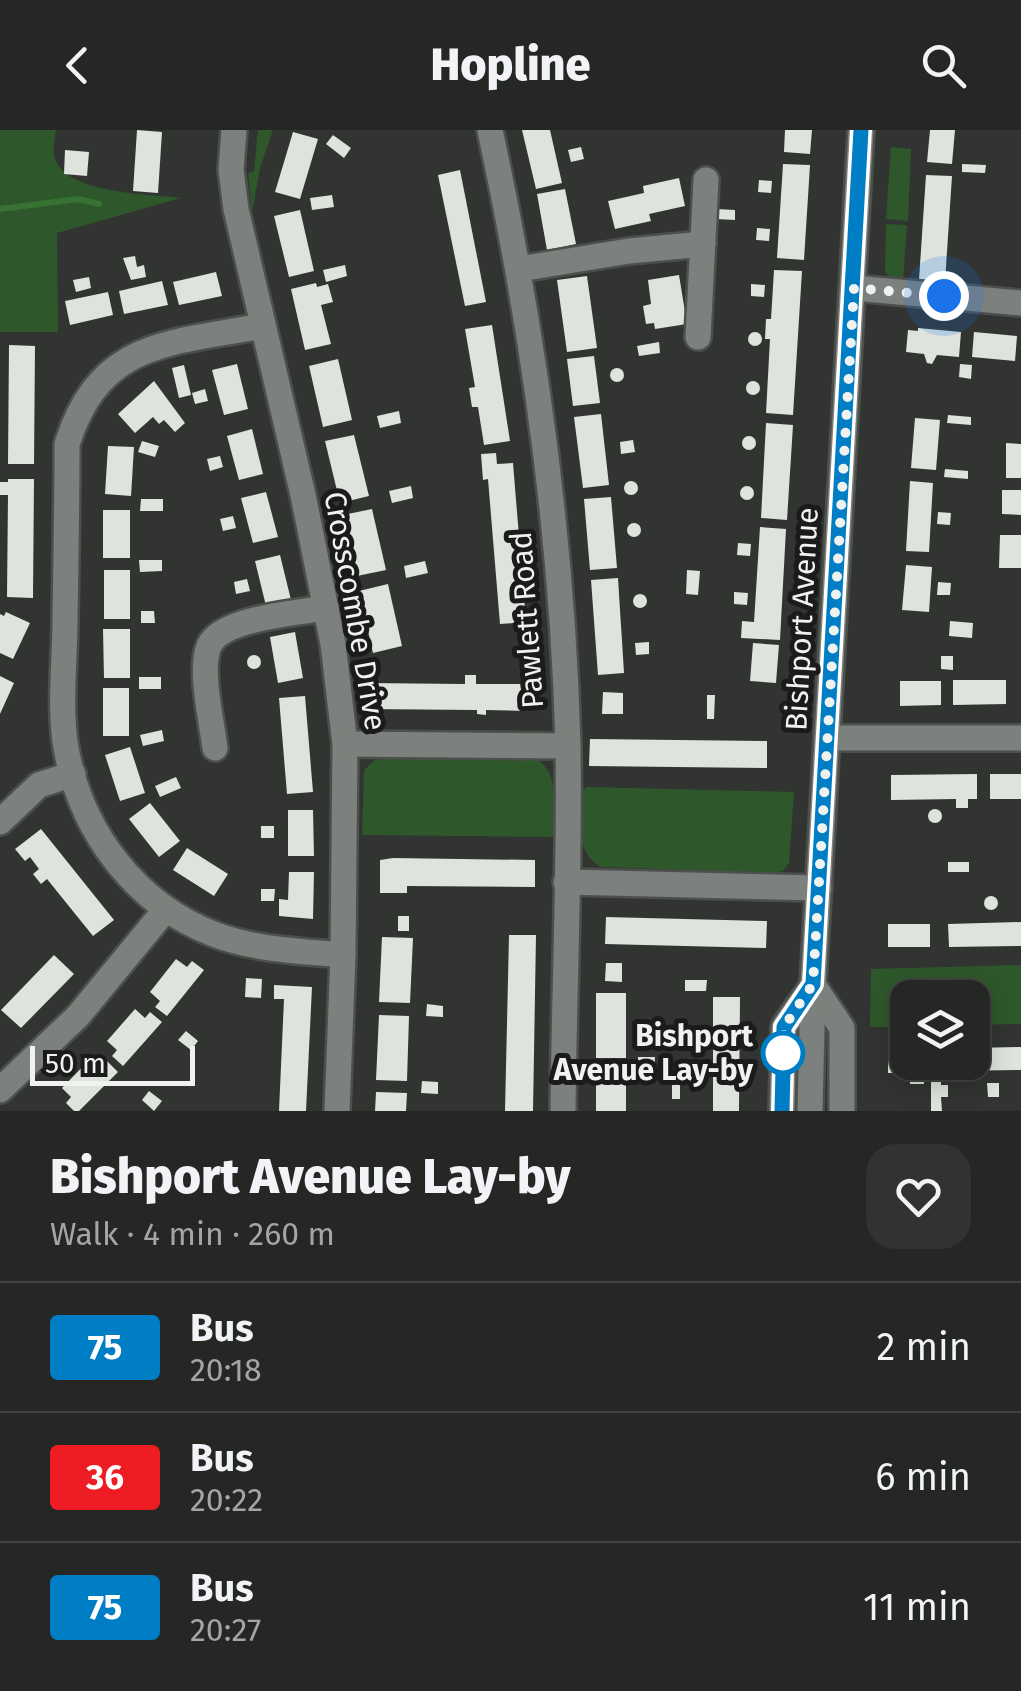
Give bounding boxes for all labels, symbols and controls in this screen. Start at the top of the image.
icon: back [50,38,105,93]
text: Hopline [431,38,590,92]
icon: search [916,38,971,93]
your location [919,271,969,321]
street label: Crosscombe Drive [316,489,394,733]
street label: Bishport Avenue [778,506,826,732]
street label: Pawlett Road [503,530,551,710]
map controls [890,980,990,1080]
button: layers [890,980,990,1080]
place label: Bishport Avenue Lay-by [553,1018,753,1088]
marker: Bishport Avenue Lay-by [762,1032,804,1074]
scale bar [30,1041,195,1086]
text: 50 m [45,1047,106,1080]
button: heart [866,1144,971,1249]
text: Bishport Avenue Lay-by [50,1148,570,1206]
text: Walk · 4 min · 260 m [50,1215,335,1253]
text: Bus [190,1305,254,1351]
text: 2 min [877,1324,971,1370]
text: 75 [88,1326,122,1368]
text: 20:18 [190,1351,262,1389]
text: Bus [190,1435,254,1481]
text: 6 min [875,1454,971,1500]
text: 36 [86,1456,124,1498]
text: 20:22 [190,1481,263,1519]
text: Bus [190,1565,254,1611]
text: 11 min [863,1584,971,1630]
text: 75 [88,1586,122,1628]
text: 20:27 [190,1611,261,1649]

